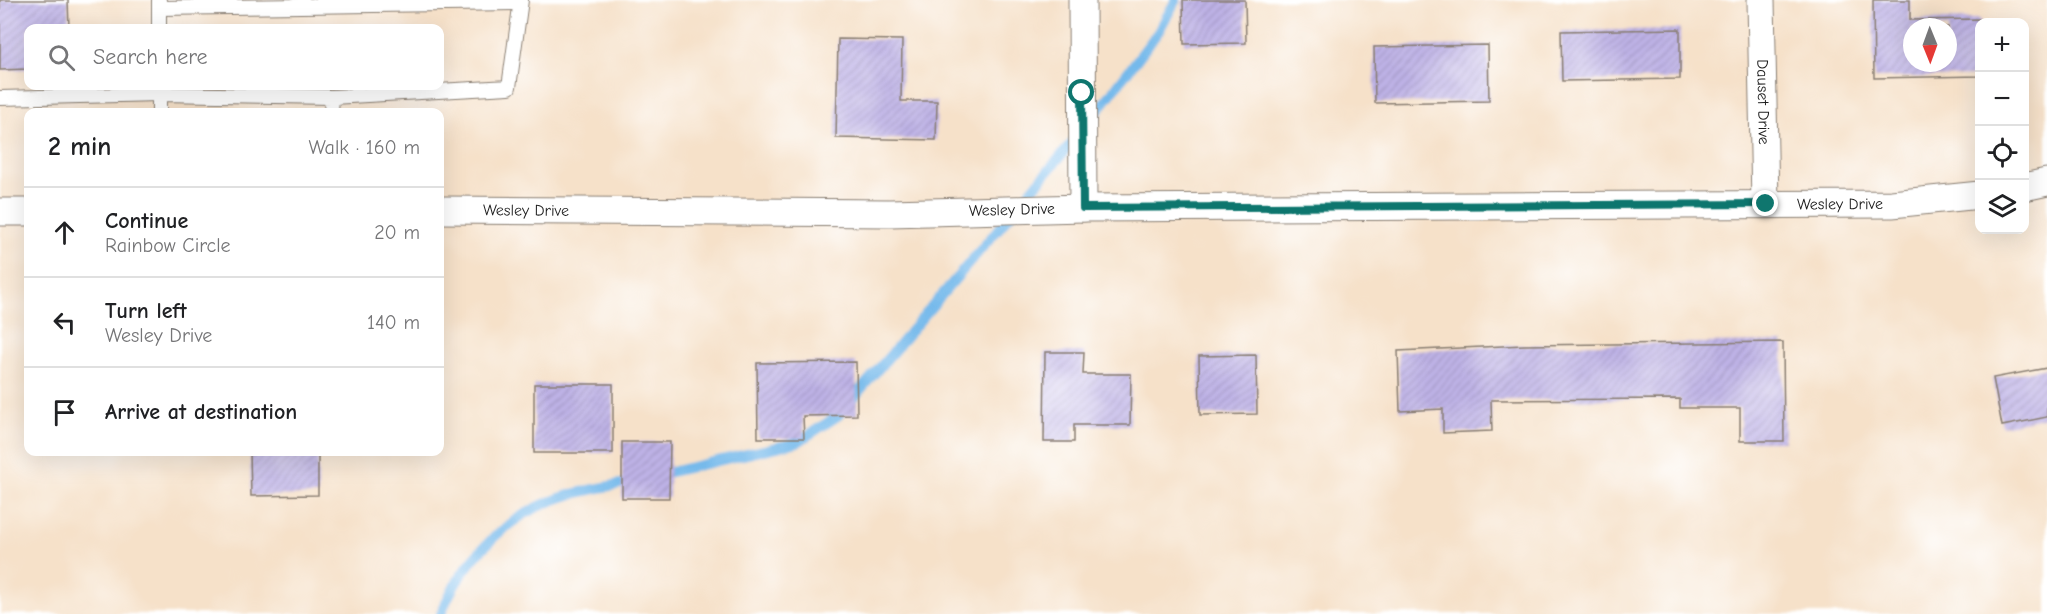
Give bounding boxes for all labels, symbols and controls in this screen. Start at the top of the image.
north arrow [1903,18,1957,72]
map controls [1975,18,2029,234]
button: + [1975,18,2029,72]
search box [24,24,444,90]
icon: search [45,41,78,74]
text: Search here [93,44,208,70]
street label: Dauset Drive [1753,59,1773,145]
button: − [1975,72,2029,126]
route start [1068,79,1094,105]
button: locate [1975,126,2029,180]
text: 2 min [48,132,111,162]
text: Walk · 160 m [309,136,420,159]
button: layers [1975,180,2029,234]
route end [1752,190,1778,216]
street label: Wesley Drive [1797,195,1883,213]
street label: Wesley Drive [969,200,1055,220]
street label: Wesley Drive [483,201,569,220]
text: Continue [105,208,188,234]
icon: ahead [48,216,81,249]
text: 20 m [374,221,420,244]
text: Rainbow Circle [105,234,231,257]
text: Turn left [105,298,187,324]
icon: left [48,306,81,339]
text: 140 m [367,311,420,334]
text: Wesley Drive [105,324,212,347]
icon: arrive [48,396,81,429]
text: Arrive at destination [105,399,297,425]

